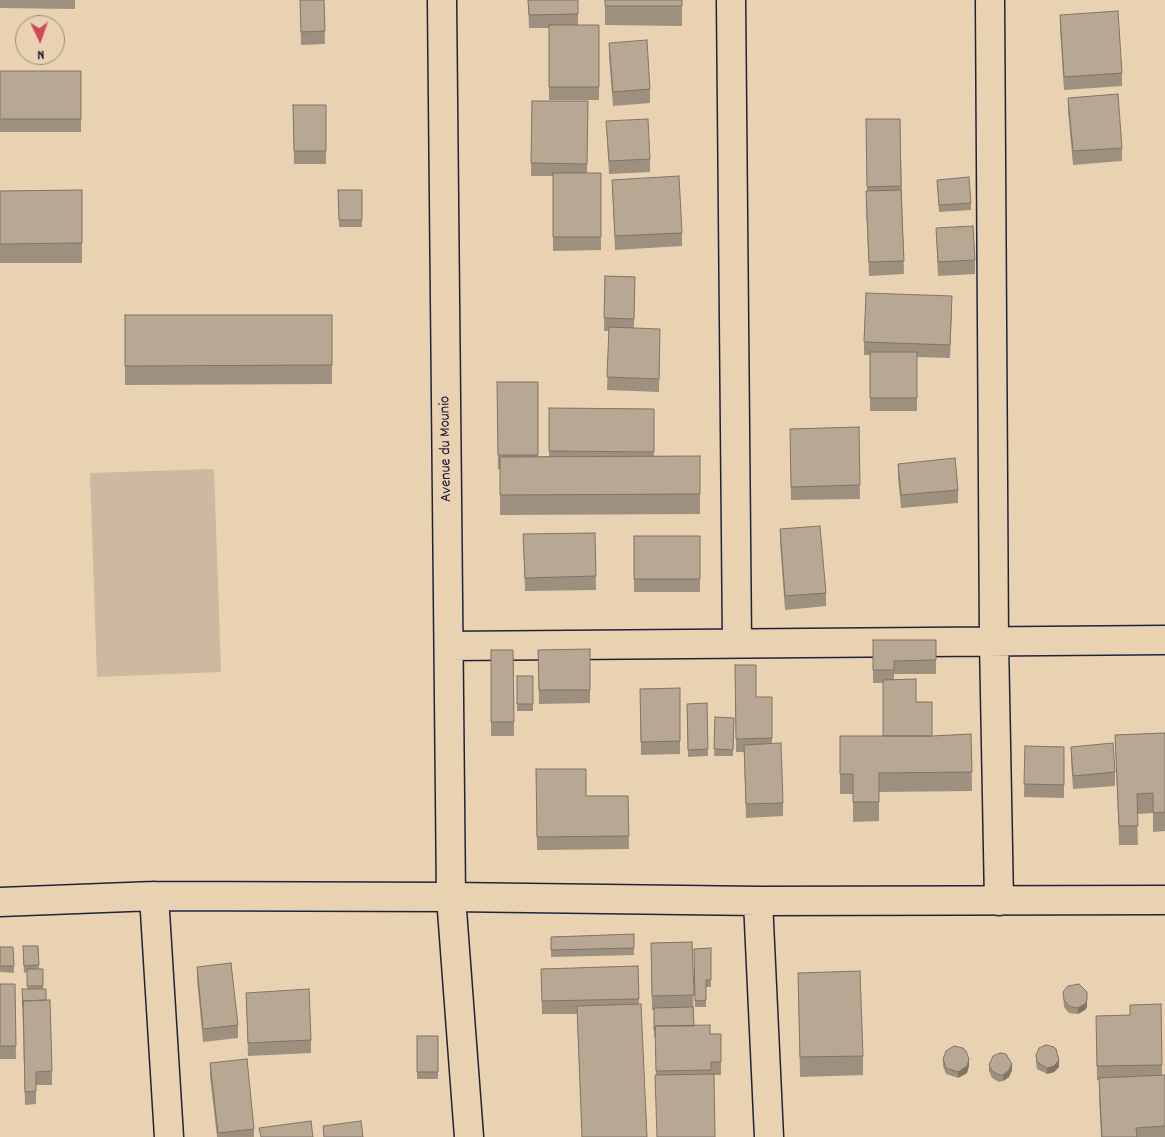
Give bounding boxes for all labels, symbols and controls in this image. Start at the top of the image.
north arrow [15,15,65,65]
text: N [37,44,45,64]
street label: Avenue du Mounio [436,396,458,502]

